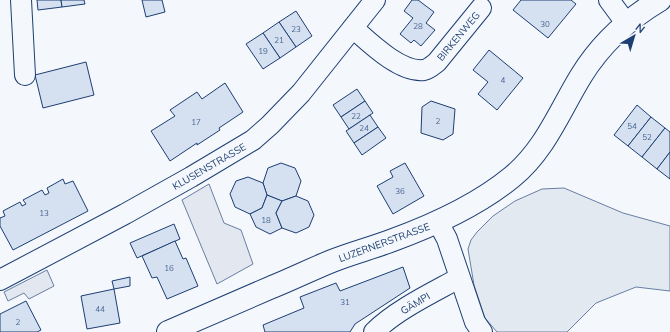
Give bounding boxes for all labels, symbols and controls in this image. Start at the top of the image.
street label: BIRKENWEG [434,9,483,64]
north arrow [614,16,654,56]
house number: 30 [540,19,550,29]
text: N [633,20,648,36]
house number: 28 [413,21,423,31]
house number: 23 [291,24,301,34]
house number: 21 [274,35,284,45]
house number: 19 [258,46,268,56]
house number: 4 [501,75,506,85]
house number: 22 [351,111,361,121]
house number: 2 [436,116,441,126]
house number: 17 [191,117,201,127]
house number: 54 [627,121,637,131]
house number: 24 [359,123,369,133]
house number: 52 [642,132,652,142]
street label: KLUSENSTRASSE [170,140,249,193]
house number: 36 [395,186,405,196]
house number: 13 [39,208,49,218]
house number: 18 [261,215,271,225]
street label: LUZERNERSTRASSE [337,220,432,265]
house number: 16 [164,263,174,273]
street label: GÄMPI [398,290,432,317]
house number: 31 [340,297,350,307]
house number: 44 [95,304,105,314]
house number: 2 [16,317,21,327]

